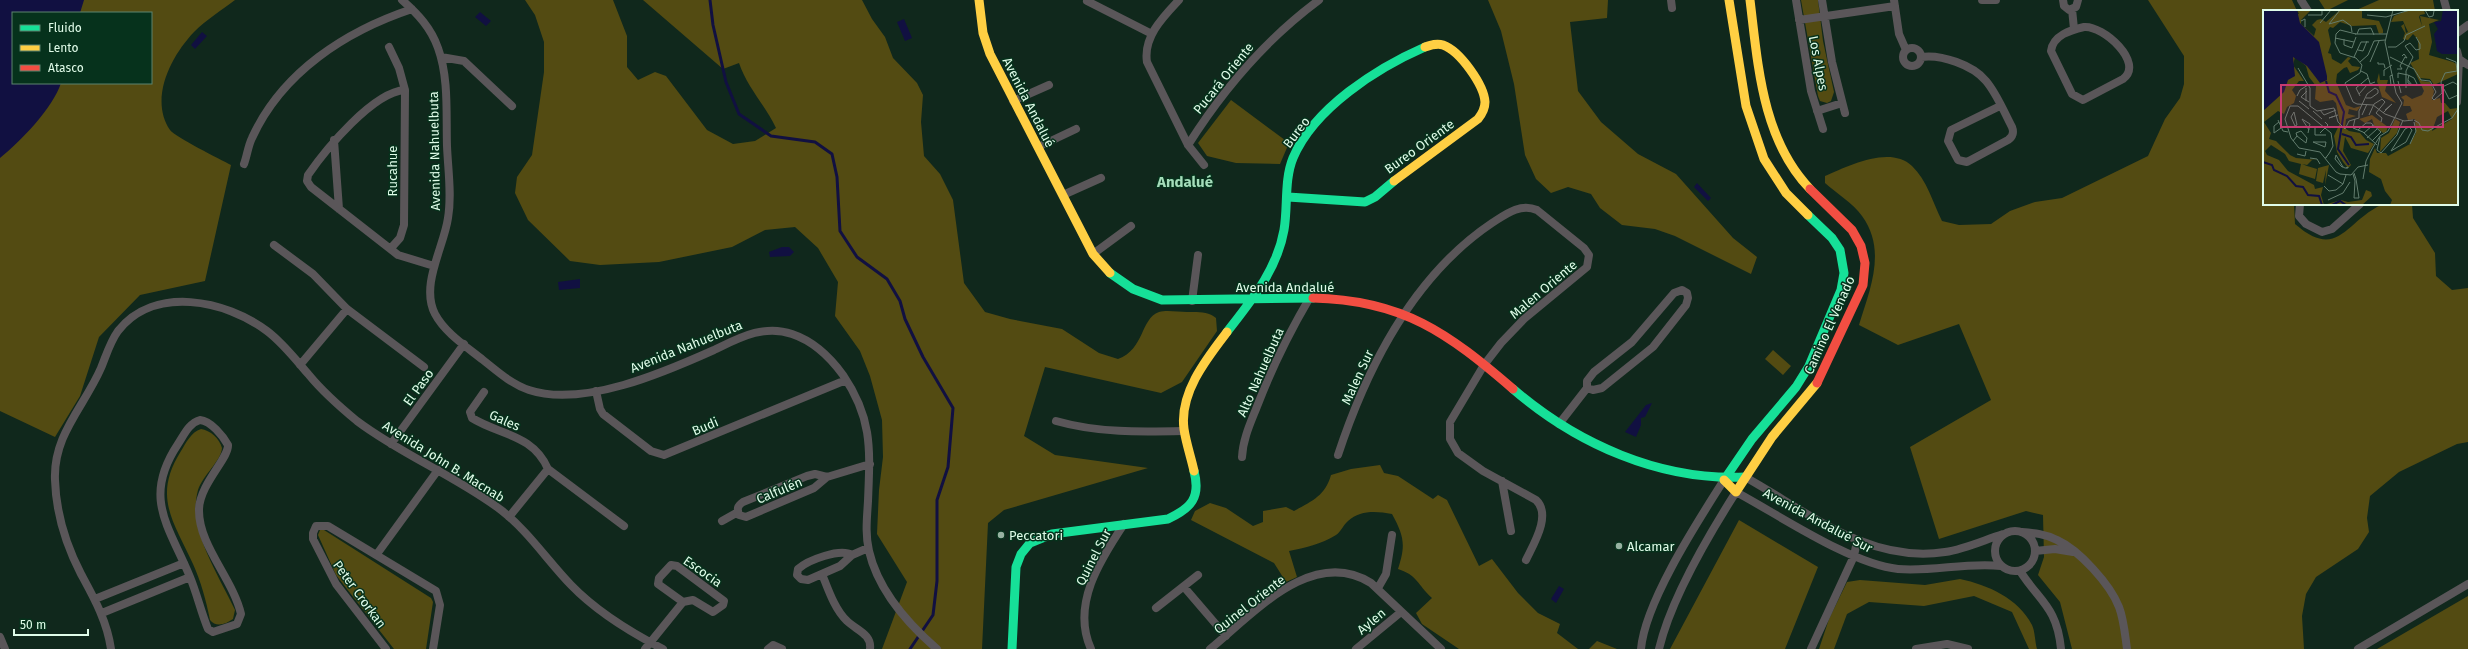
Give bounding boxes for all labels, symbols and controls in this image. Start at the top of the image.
inset map [2263,10,2458,205]
legend [12,12,152,84]
text: Fluido [48,21,82,35]
street label: Los Alpes [1806,34,1831,92]
street label: Pucará Oriente [1190,40,1257,117]
text: Lento [48,41,78,55]
street label: Avenida Andalué [999,55,1058,150]
text: Atasco [48,61,84,75]
street label: Avenida Nahuelbuta [426,91,443,211]
street label: Bureo [1280,114,1313,151]
street label: Bureo Oriente [1382,116,1457,177]
street label: Rucahue [385,146,400,196]
district label: Andalué [1156,173,1213,191]
street label: Malen Oriente [1507,257,1580,322]
street label: Camino El Venado [1801,274,1858,377]
street label: Avenida Andalué [1236,280,1334,295]
street label: Avenida Nahuelbuta [628,317,744,376]
street label: Alto Nahuelbuta [1234,325,1287,419]
street label: Malen Sur [1338,347,1377,407]
street label: El Paso [400,366,437,409]
street label: Gales [487,407,522,434]
street label: Budi [690,414,721,439]
street label: Avenida John B. Macnab [380,418,507,505]
street label: Calfulén [754,474,804,507]
street label: Avenida Andalué Sur [1760,485,1875,556]
street label: Quinel Sur [1073,526,1114,588]
place label: Peccatori [1009,528,1063,543]
marker: Peccatori [996,530,1006,540]
place label: Alcamar [1627,539,1675,554]
marker: Alcamar [1614,541,1624,551]
street label: Escocia [681,553,725,590]
street label: Peter Crorkan [330,558,389,631]
street label: Quinel Oriente [1211,572,1288,637]
street label: Aylen [1354,605,1389,638]
scale bar [14,611,88,637]
text: 50 m [20,618,46,632]

